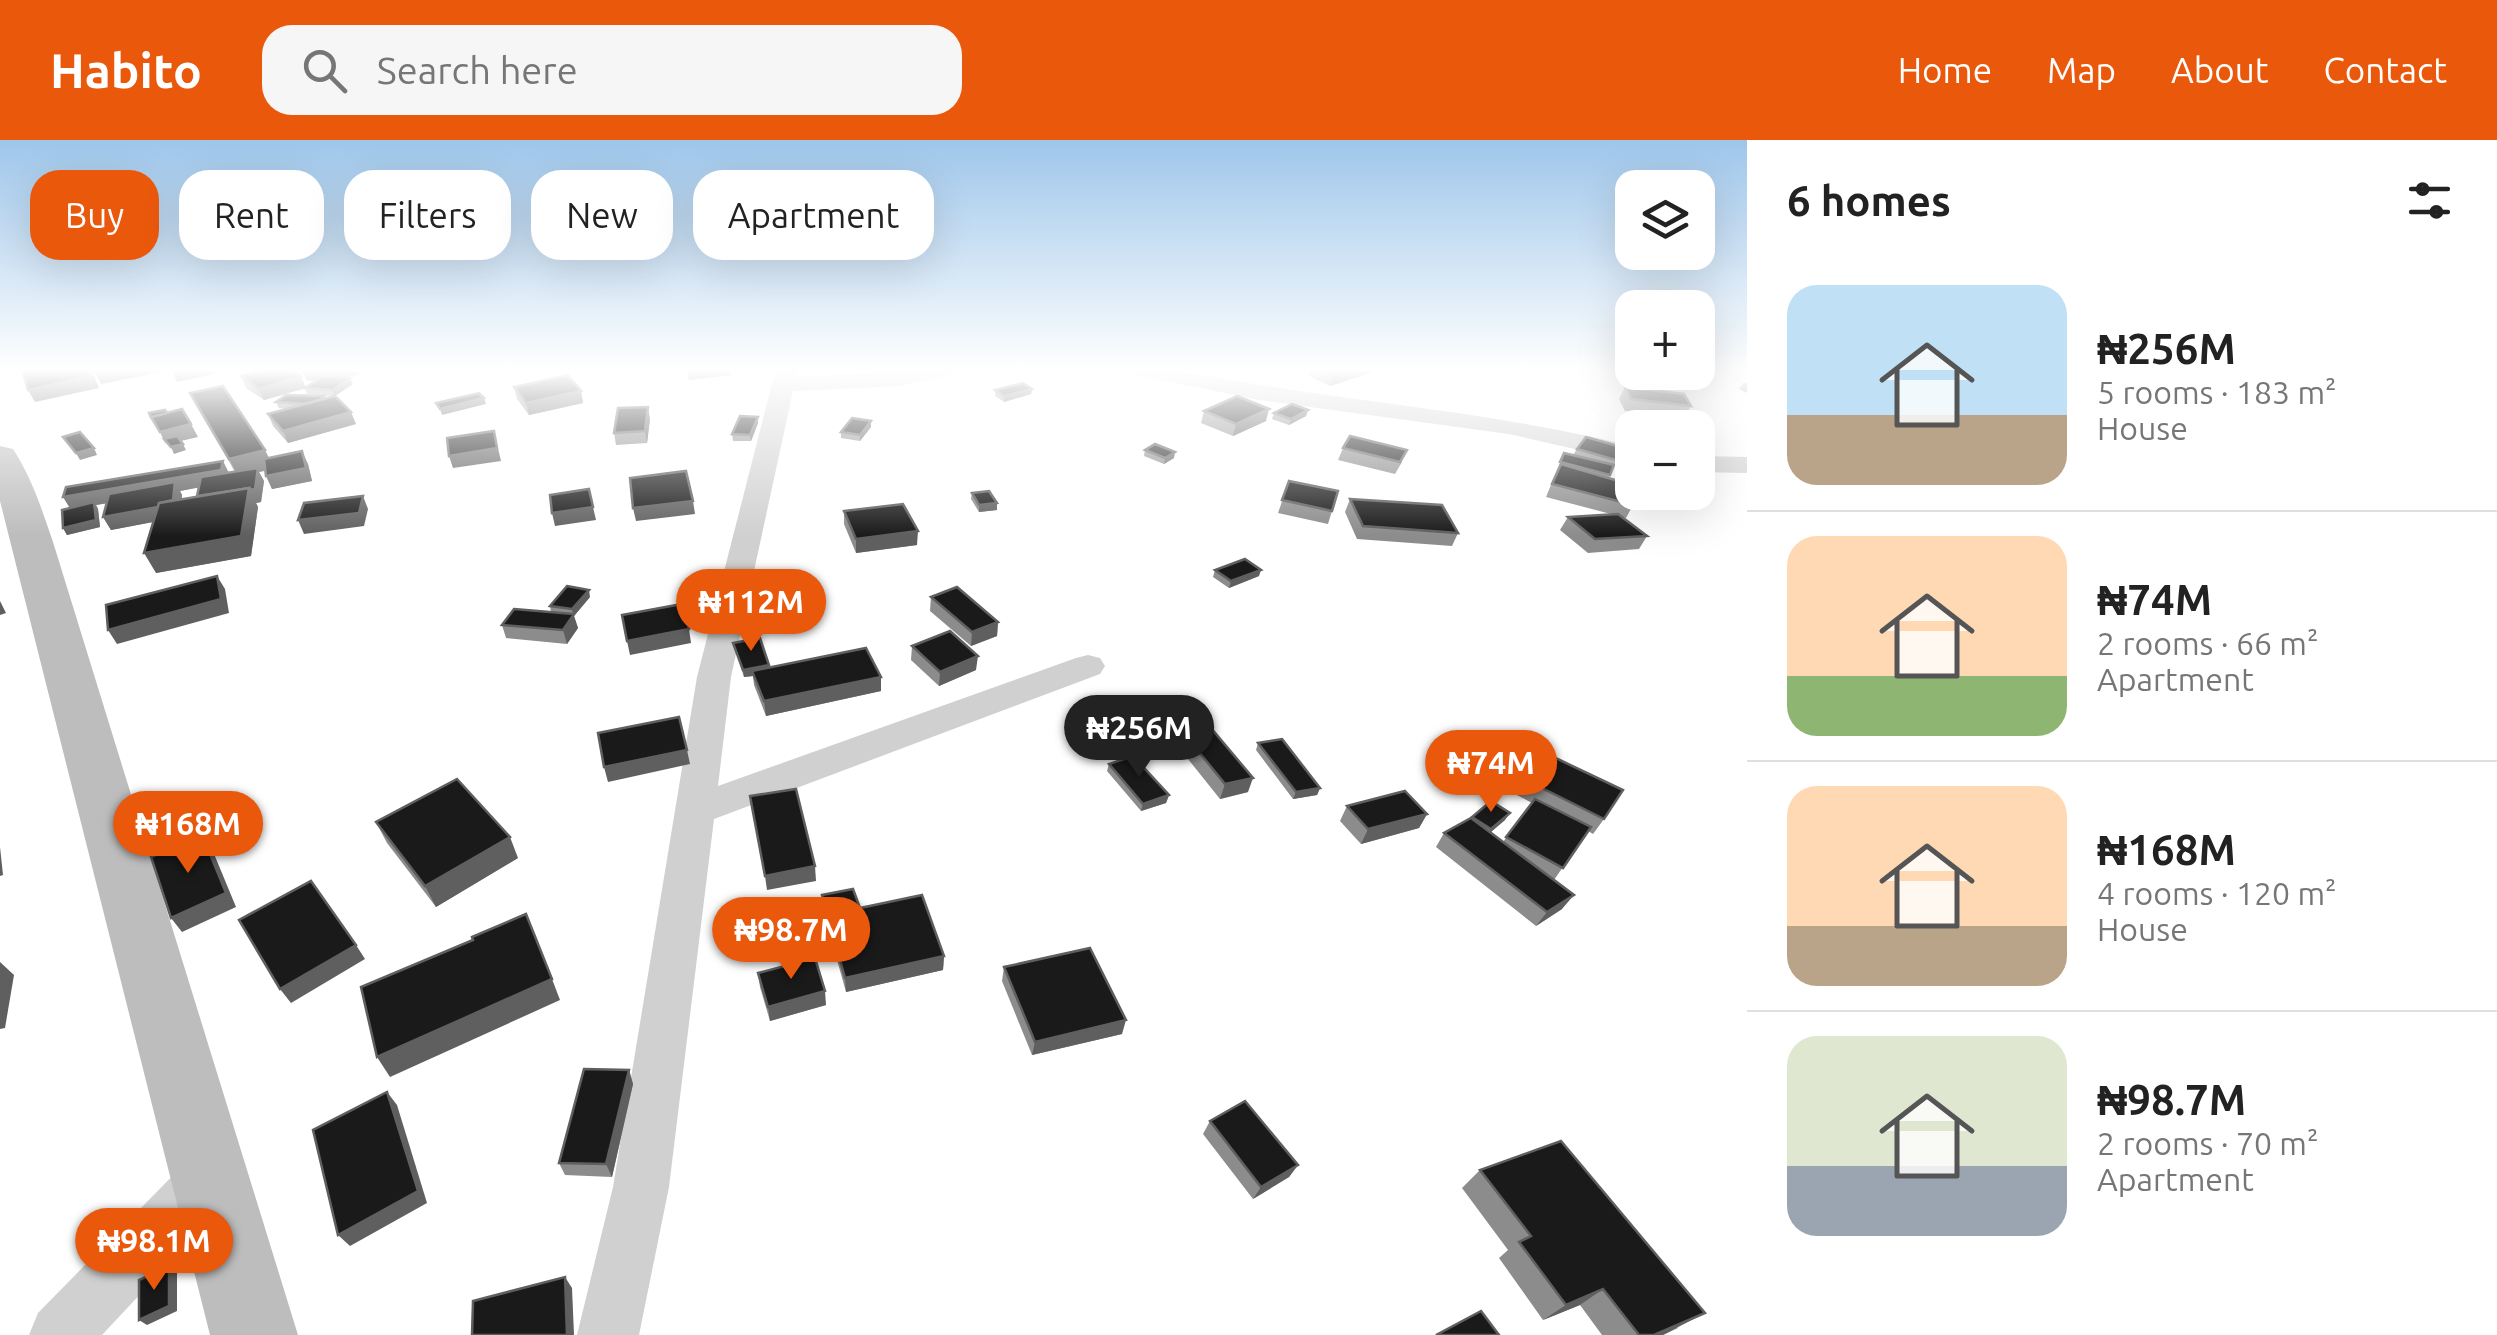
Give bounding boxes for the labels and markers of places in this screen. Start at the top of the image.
pin: ₦112M [681,569,821,654]
pin: ₦256M [1069,695,1209,780]
pin: ₦74M [1432,730,1550,815]
pin: ₦168M [118,791,258,876]
pin: ₦98.7M [710,897,872,982]
pin: ₦98.1M [73,1208,235,1293]

